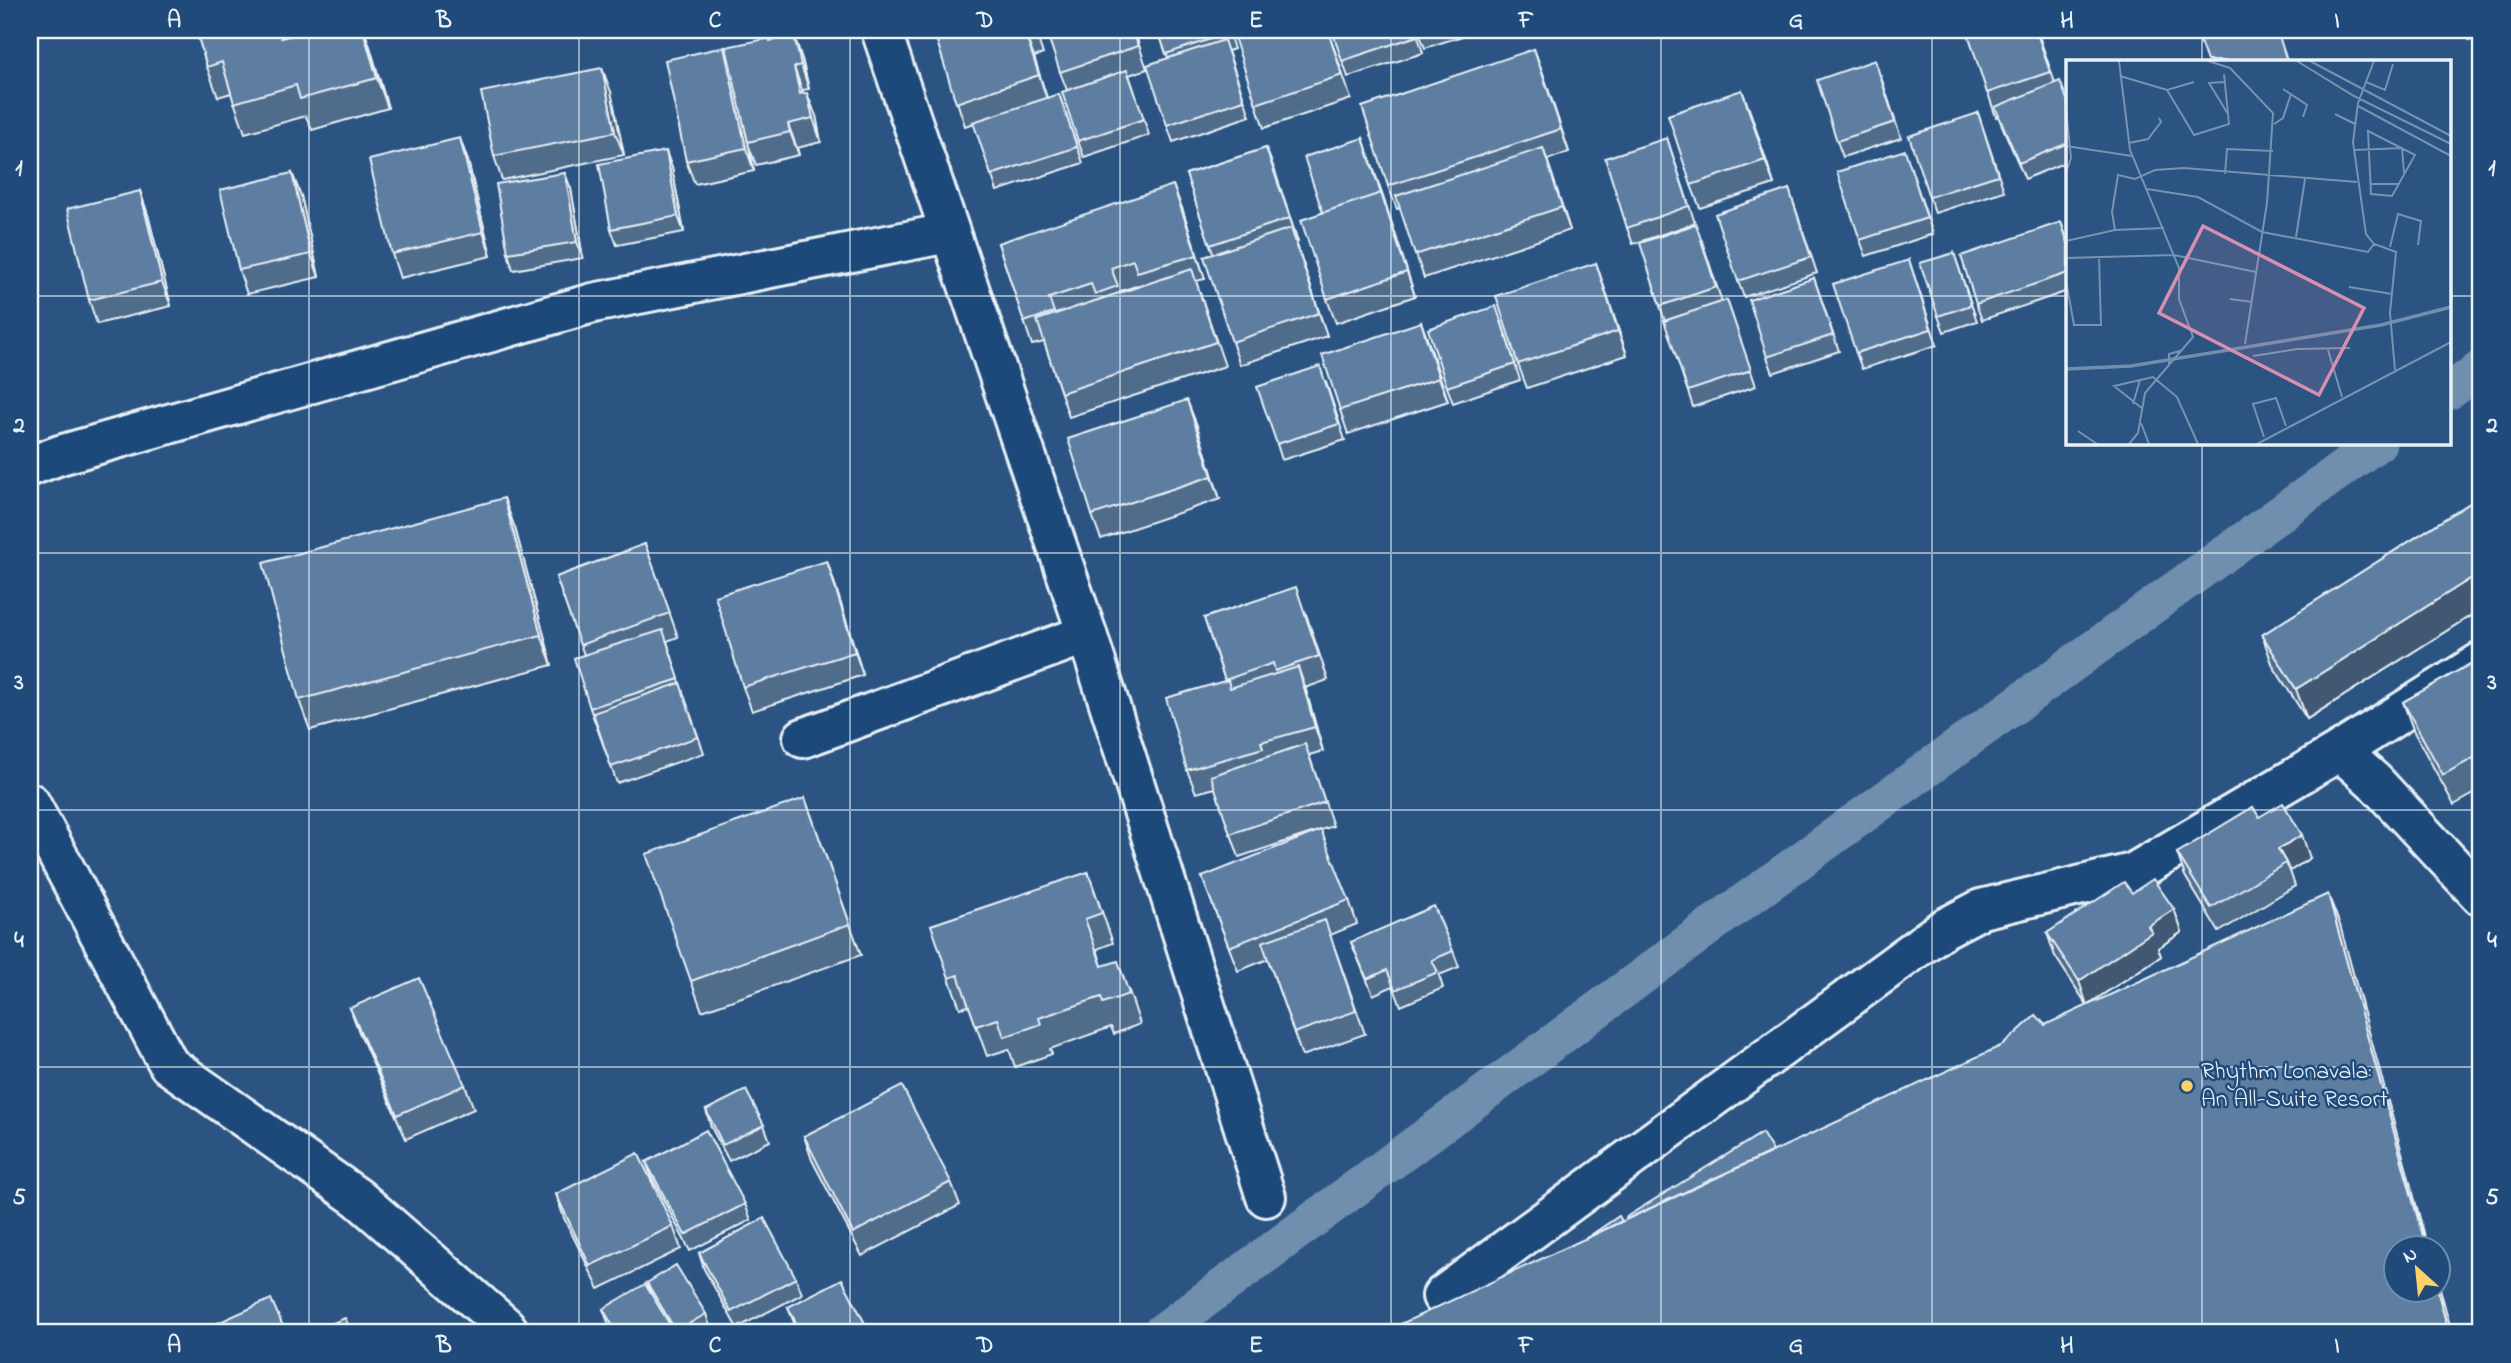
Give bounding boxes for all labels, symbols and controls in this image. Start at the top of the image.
text: A [167,5,181,38]
text: B [435,5,452,38]
text: C [709,5,722,38]
text: D [976,5,993,38]
text: E [1249,5,1263,38]
text: F [1518,5,1534,38]
text: G [1789,5,1803,38]
text: H [2060,5,2074,38]
text: I [2334,5,2340,38]
inset map [2066,60,2452,444]
text: 1 [15,153,23,186]
text: 1 [2488,153,2496,186]
text: 2 [12,410,25,443]
text: 2 [2485,410,2498,443]
text: 3 [13,667,24,700]
text: 3 [2486,667,2497,700]
text: 4 [14,925,24,958]
text: 4 [2487,925,2497,958]
place label: Rhythm Lonavala: An All-Suite Resort [2201,1055,2388,1118]
marker: Rhythm Lonavala: An All-Suite Resort [2179,1078,2195,1094]
text: 5 [12,1182,26,1215]
text: 5 [2485,1182,2499,1215]
north arrow [2382,1234,2452,1304]
text: N [2399,1241,2422,1271]
text: A [167,1330,181,1363]
text: B [435,1330,452,1363]
text: C [709,1330,722,1363]
text: D [976,1330,993,1363]
text: E [1249,1330,1263,1363]
text: F [1518,1330,1534,1363]
text: G [1789,1330,1803,1363]
text: H [2060,1330,2074,1363]
text: I [2334,1330,2340,1363]

